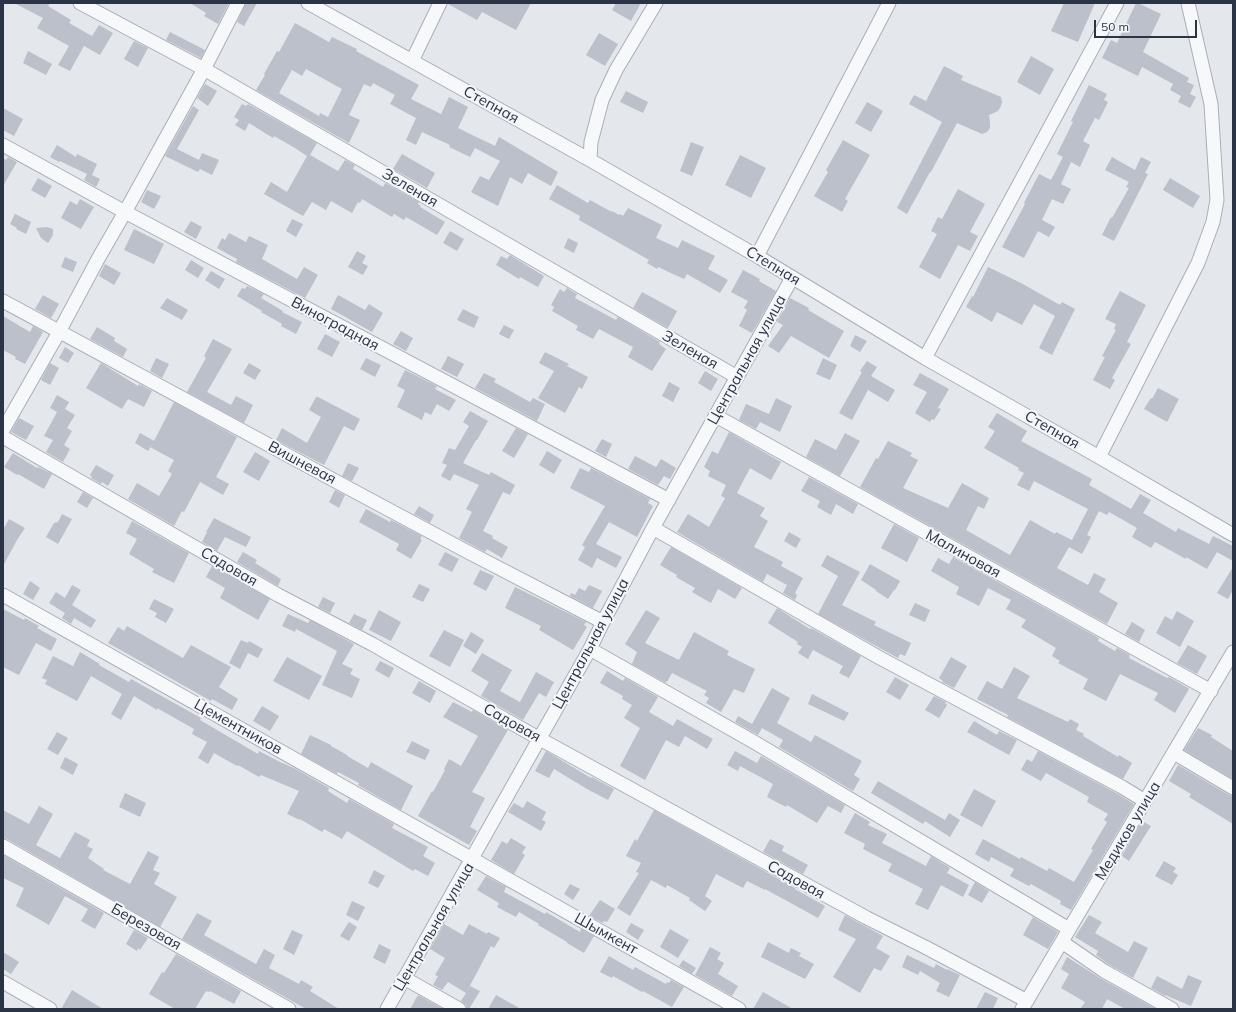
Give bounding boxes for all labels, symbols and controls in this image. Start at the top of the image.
scale bar [1096,12,1199,38]
text: 50 m [1101,19,1129,34]
street label: Степная [460,82,522,128]
street label: Зеленая [379,165,441,211]
street label: Степная [742,243,804,289]
street label: Центральная улица [704,292,790,428]
street label: Виноградная [288,293,382,355]
street label: Зеленая [659,327,721,373]
street label: Степная [1021,407,1083,453]
street label: Вишневая [265,438,339,488]
street label: Малиновая [922,526,1004,582]
street label: Садовая [197,543,261,591]
street label: Центральная улица [549,576,633,712]
street label: Цементников [191,695,285,759]
street label: Садовая [480,700,544,746]
street label: Медиков улица [1091,778,1165,884]
street label: Садовая [764,857,828,903]
street label: Центральная улица [390,860,478,994]
street label: Березовая [108,900,184,954]
street label: Шымкент [571,909,641,959]

